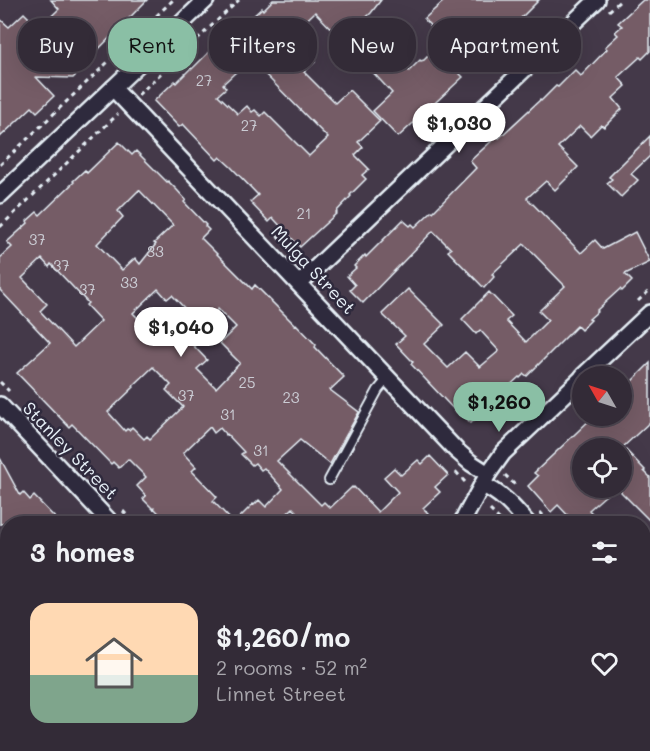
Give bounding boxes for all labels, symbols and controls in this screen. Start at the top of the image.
chip: Buy [18,18,96,72]
chip: Rent [108,18,197,72]
chip: Filters [209,18,317,72]
chip: New [329,18,416,72]
chip: Apartment [428,18,581,72]
house number: 27 [196,70,212,90]
pin: $1,030 [410,103,508,154]
text: $1,030 [426,109,492,135]
house number: 27 [241,115,257,135]
house number: 21 [296,203,312,223]
street label: Mulga Street [266,220,361,319]
house number: 37 [28,229,46,249]
house number: 33 [146,241,164,261]
house number: 37 [52,255,70,275]
house number: 33 [120,272,138,292]
house number: 37 [78,279,96,299]
pin: $1,040 [132,307,230,358]
text: $1,040 [148,313,214,339]
north arrow [572,366,632,426]
map controls [572,366,632,498]
house number: 25 [238,372,256,392]
pin: $1,260 [450,382,548,433]
house number: 37 [177,385,195,405]
house number: 23 [282,387,300,407]
text: $1,260 [467,388,531,414]
street label: Stanley Street [18,396,124,504]
house number: 31 [220,404,236,424]
button: locate [572,438,632,498]
house number: 31 [253,440,269,460]
text: 3 homes [30,535,135,569]
icon: filters [588,536,621,569]
text: $1,260/mo [216,620,350,654]
icon: home [78,627,150,699]
icon: heart [588,647,621,680]
text: 2 rooms · 52 m² [216,654,367,680]
text: Linnet Street [216,680,346,706]

